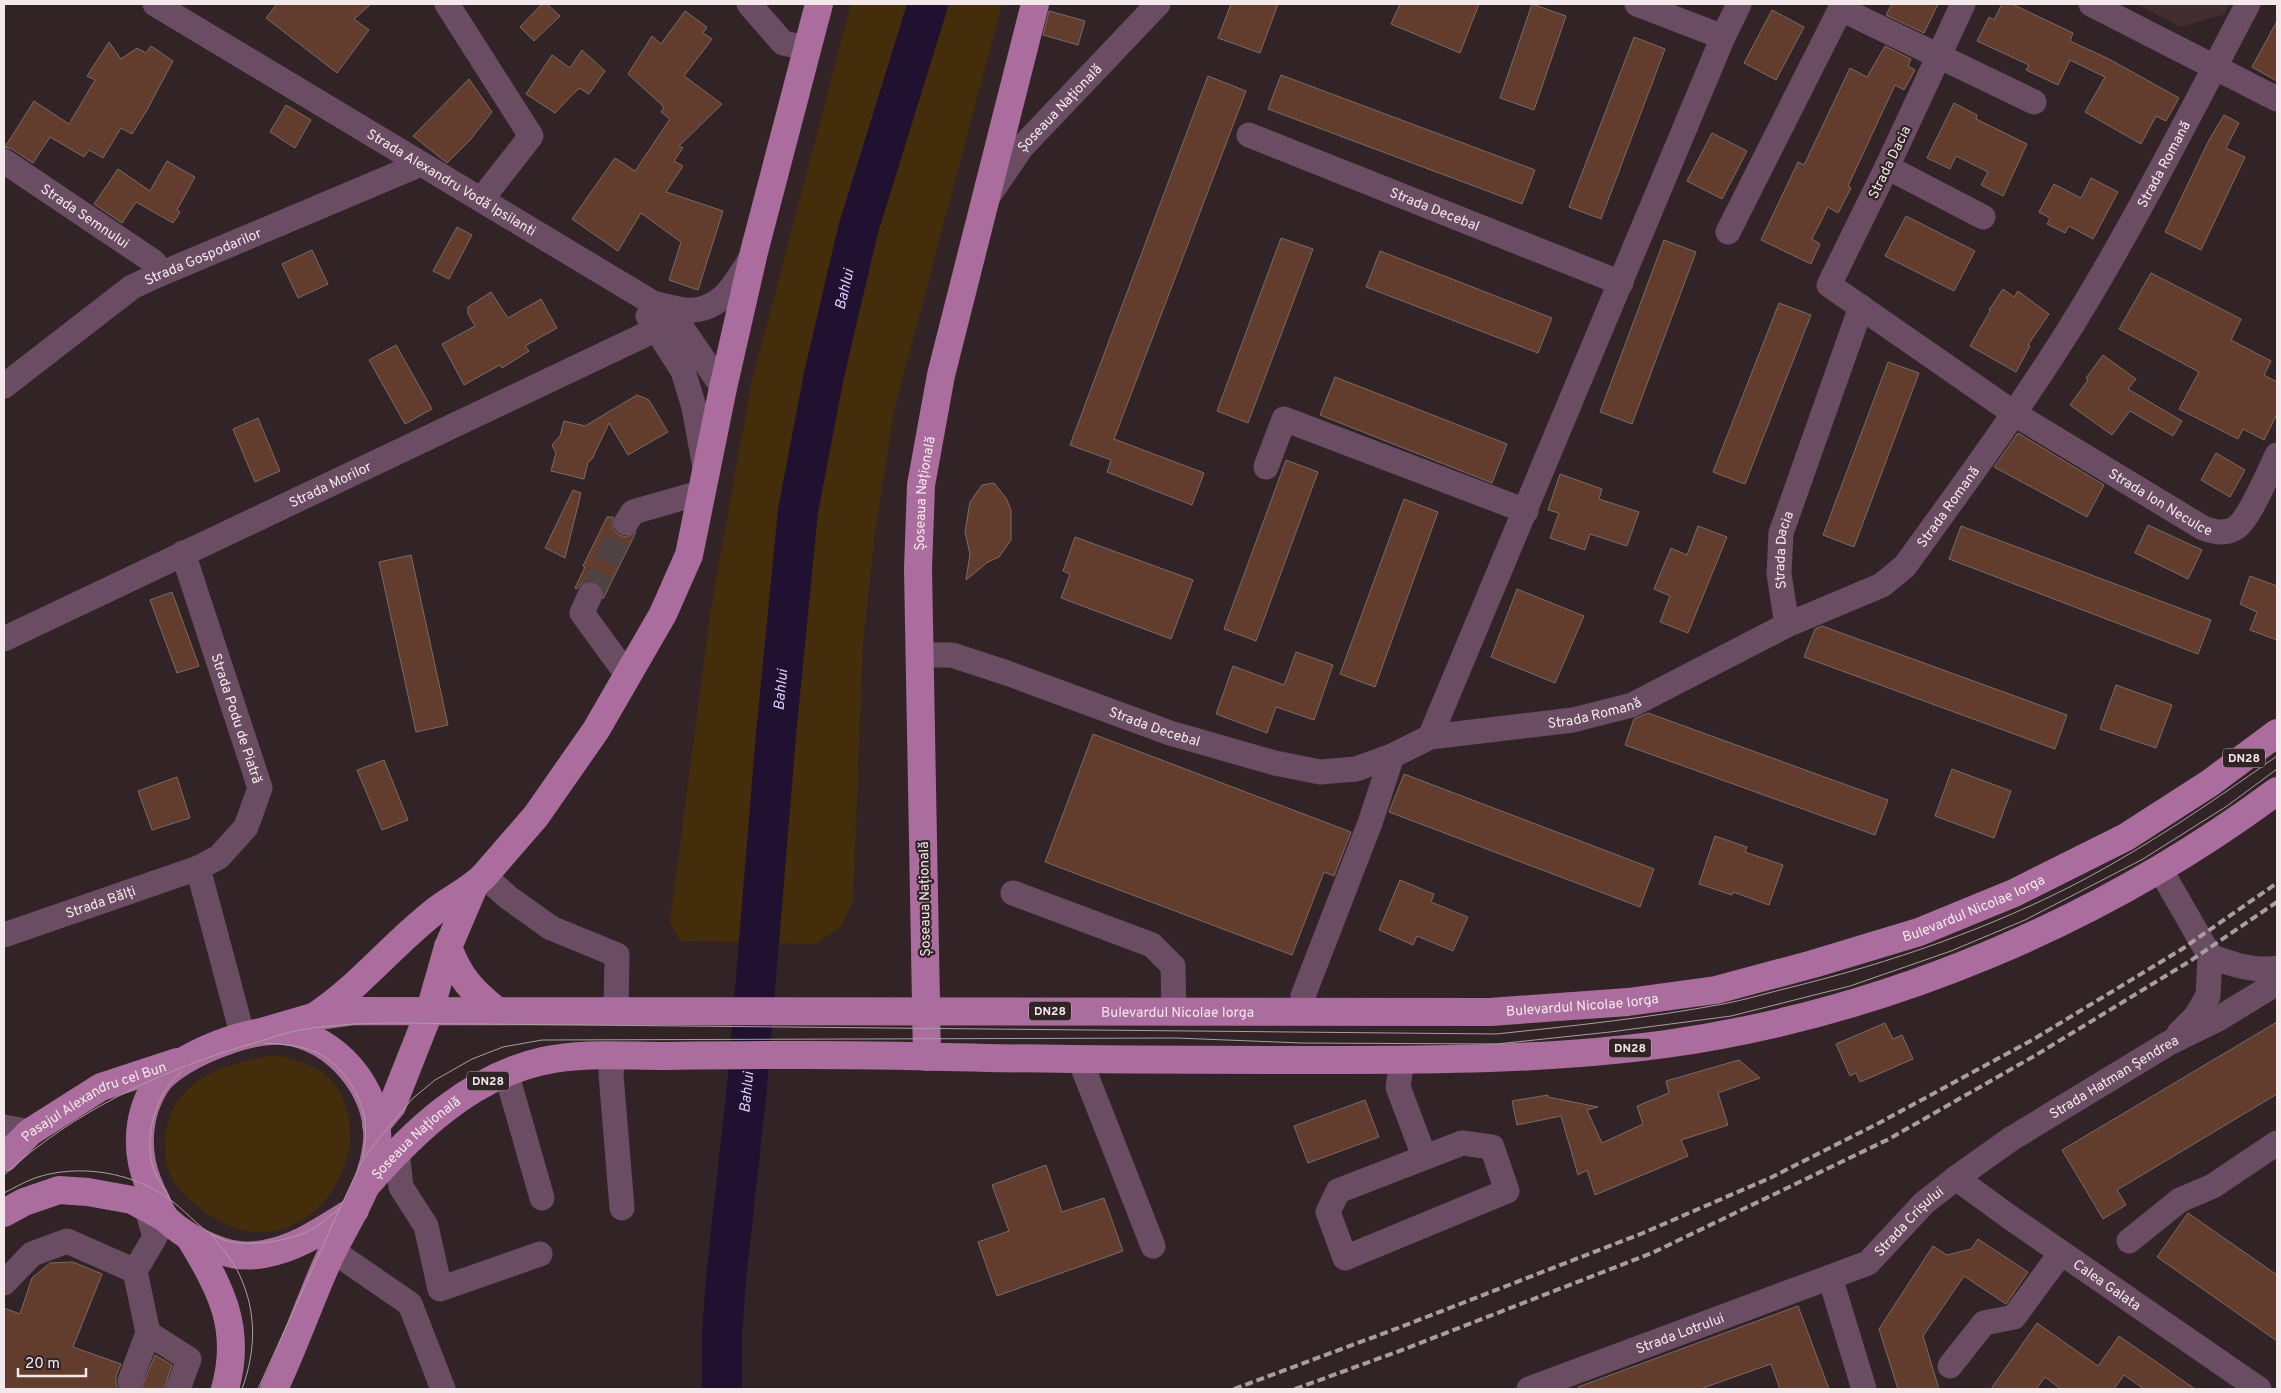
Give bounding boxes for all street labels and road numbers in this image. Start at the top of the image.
street label: Șoseaua Națională [1015,61,1106,156]
street label: Strada Romană [2134,119,2195,211]
street label: Strada Dacia [1865,123,1915,202]
street label: Strada Alexandru Vodă Ipsilanti [363,126,538,241]
street label: Strada Semnului [37,181,132,253]
street label: Strada Decebal [1387,185,1482,236]
street label: Strada Gospodarilor [142,225,265,290]
street label: Șoseaua Națională [912,435,940,551]
street label: Strada Morilor [287,459,375,512]
street label: Strada Romană [1914,464,1984,551]
street label: Strada Ion Neculce [2105,466,2214,540]
street label: Strada Dacia [1772,509,1798,590]
street label: Strada Podu de Piatră [207,652,265,786]
street label: Strada Romană [1547,694,1645,733]
street label: Strada Decebal [1106,704,1202,751]
road number: DN28 [2223,748,2265,768]
street label: Șoseaua Națională [916,841,935,957]
street label: Bulevardul Nicolae Iorga [1900,872,2048,947]
street label: Strada Bălți [64,883,138,923]
street label: Bulevardul Nicolae Iorga [1506,991,1660,1021]
road number: DN28 [1029,1001,1071,1020]
street label: Bulevardul Nicolae Iorga [1101,1005,1254,1022]
street label: Strada Hatman Șendrea [2047,1033,2182,1124]
road number: DN28 [1609,1038,1651,1058]
street label: Pasajul Alexandru cel Bun [18,1059,169,1146]
road number: DN28 [467,1072,509,1090]
street label: Șoseaua Națională [369,1093,464,1184]
street label: Strada Crișului [1871,1184,1948,1261]
street label: Calea Galata [2069,1256,2144,1315]
street label: Strada Lotrului [1634,1310,1727,1358]

